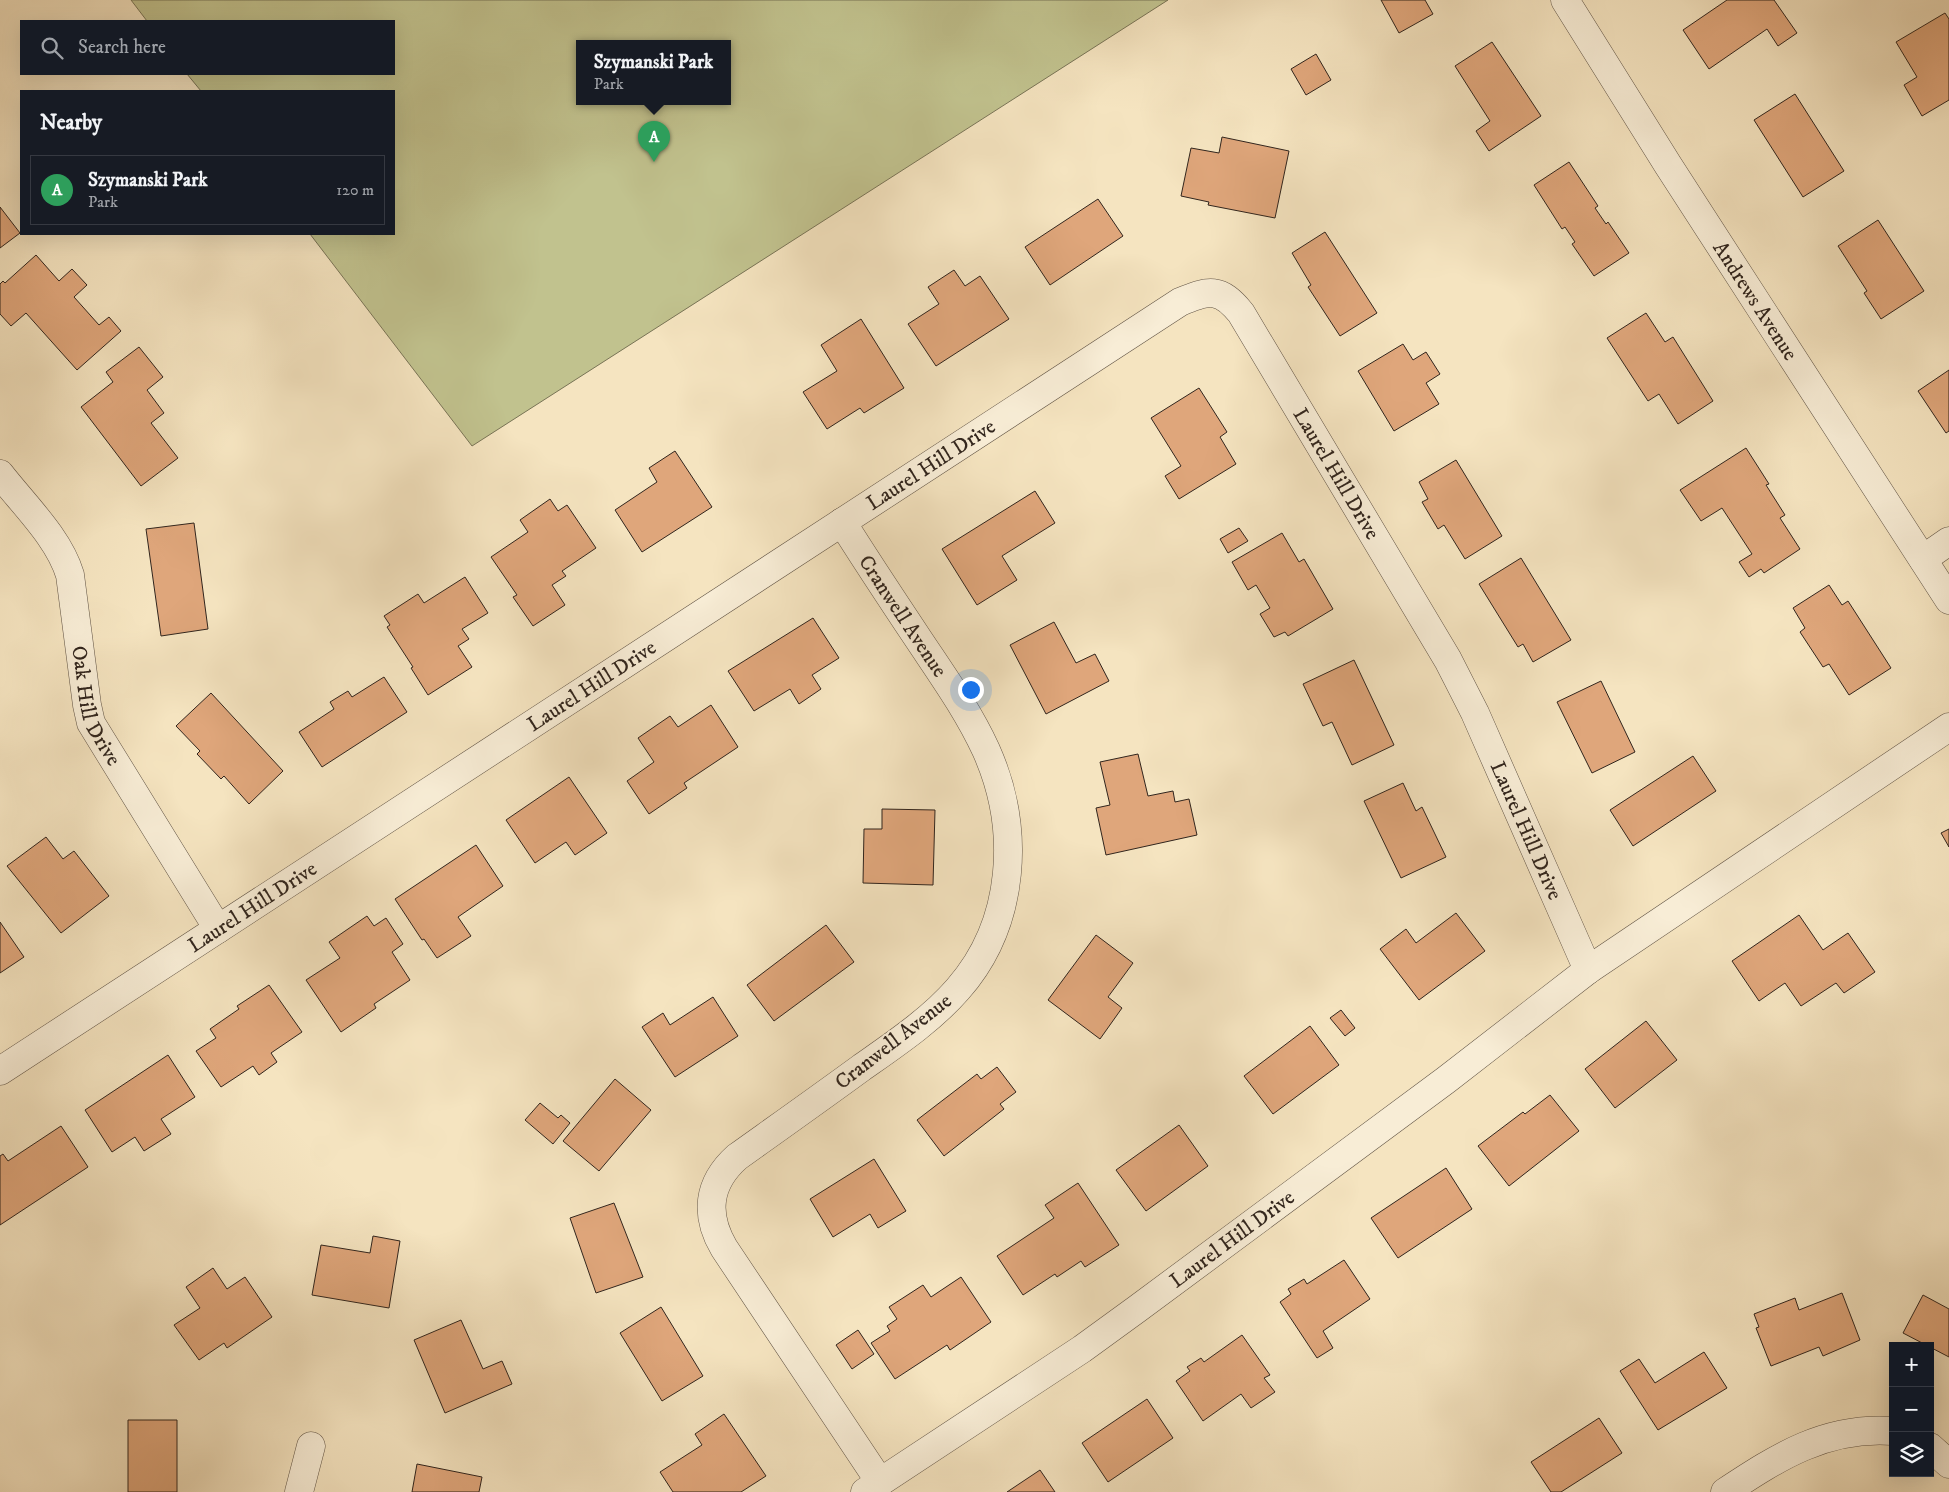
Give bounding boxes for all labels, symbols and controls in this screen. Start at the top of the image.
search box [20,20,395,75]
icon: search [38,34,66,62]
text: Search here [78,36,166,59]
popup [576,40,731,105]
text: Szymanski Park [594,51,713,74]
text: Park [594,74,624,94]
text: Nearby [40,110,102,136]
pin: A [638,121,670,162]
text: Szymanski Park [88,169,208,192]
text: A [52,180,62,200]
text: 120 m [336,180,374,200]
text: Park [88,192,118,212]
street label: Andrews Avenue [1707,237,1803,366]
street label: Laurel Hill Drive [1287,404,1385,545]
street label: Laurel Hill Drive [862,414,1001,517]
street label: Cranwell Avenue [852,550,952,683]
street label: Laurel Hill Drive [523,635,662,738]
street label: Oak Hill Drive [65,644,126,771]
your location [958,677,984,703]
street label: Laurel Hill Drive [1484,758,1568,904]
street label: Laurel Hill Drive [183,856,322,959]
street label: Cranwell Avenue [830,988,958,1096]
street label: Laurel Hill Drive [1165,1185,1300,1294]
map controls [1889,1342,1934,1477]
button: + [1889,1342,1934,1387]
button: − [1889,1387,1934,1432]
button: layers [1889,1432,1934,1477]

